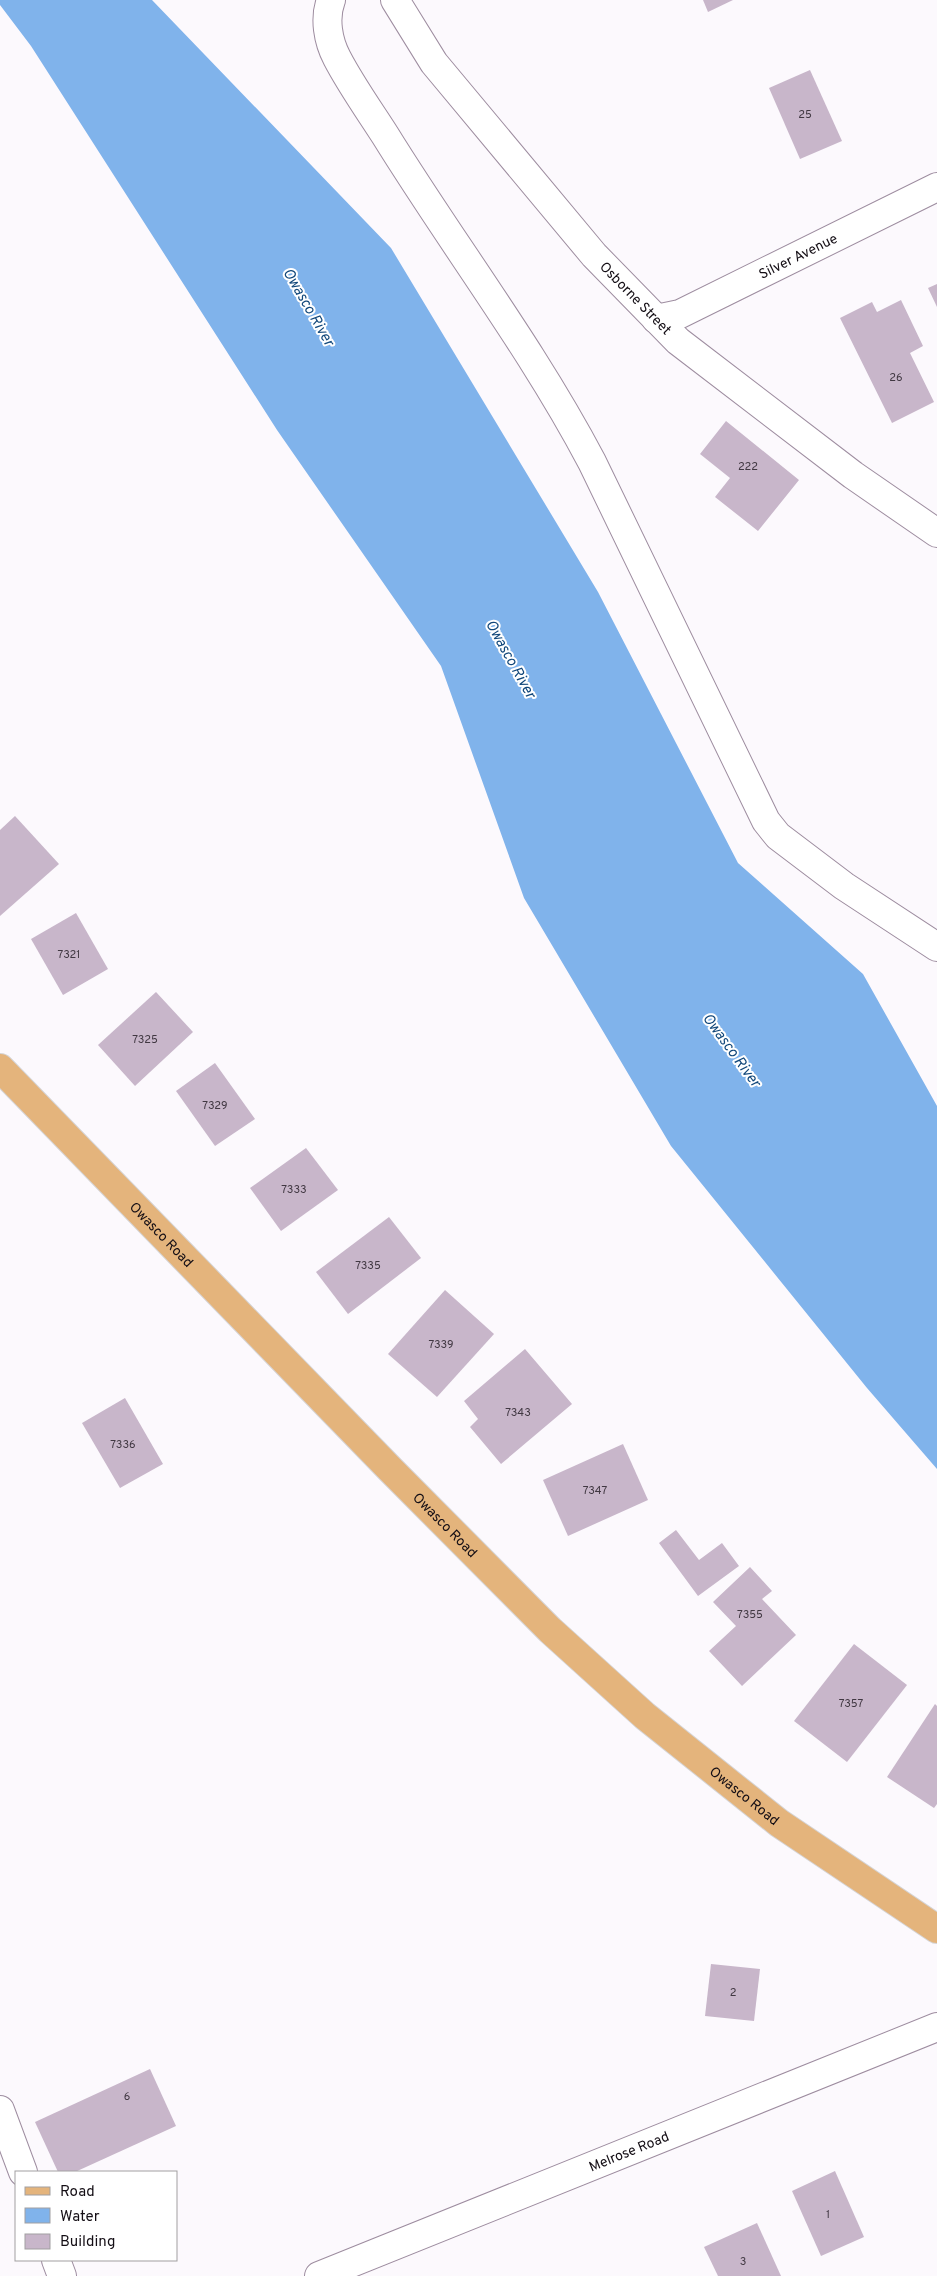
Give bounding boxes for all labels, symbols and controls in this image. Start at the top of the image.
house number: 25 [798,108,812,122]
street label: Silver Avenue [756,231,841,284]
street label: Osborne Street [595,259,674,339]
water label: Owasco River [278,265,338,351]
house number: 26 [889,371,903,385]
house number: 222 [738,460,758,474]
water label: Owasco River [480,617,540,704]
house number: 7321 [58,948,80,962]
water label: Owasco River [697,1010,765,1093]
house number: 7325 [132,1033,158,1047]
house number: 7329 [202,1099,228,1113]
house number: 7333 [281,1183,307,1197]
street label: Owasco Road [125,1199,196,1272]
house number: 7335 [355,1259,381,1273]
house number: 7339 [428,1338,454,1352]
house number: 7343 [505,1406,531,1420]
house number: 7336 [110,1438,136,1452]
house number: 7347 [583,1484,608,1498]
street label: Owasco Road [409,1490,480,1562]
house number: 7355 [737,1608,763,1622]
house number: 7357 [839,1697,864,1711]
street label: Owasco Road [705,1764,782,1830]
house number: 2 [730,1986,736,2000]
house number: 6 [124,2090,130,2104]
street label: Melrose Road [587,2129,672,2176]
legend [15,2171,178,2261]
text: Road [60,2183,95,2202]
text: Water [60,2208,100,2227]
house number: 1 [826,2208,830,2222]
text: Building [60,2233,115,2252]
house number: 3 [740,2255,746,2269]

